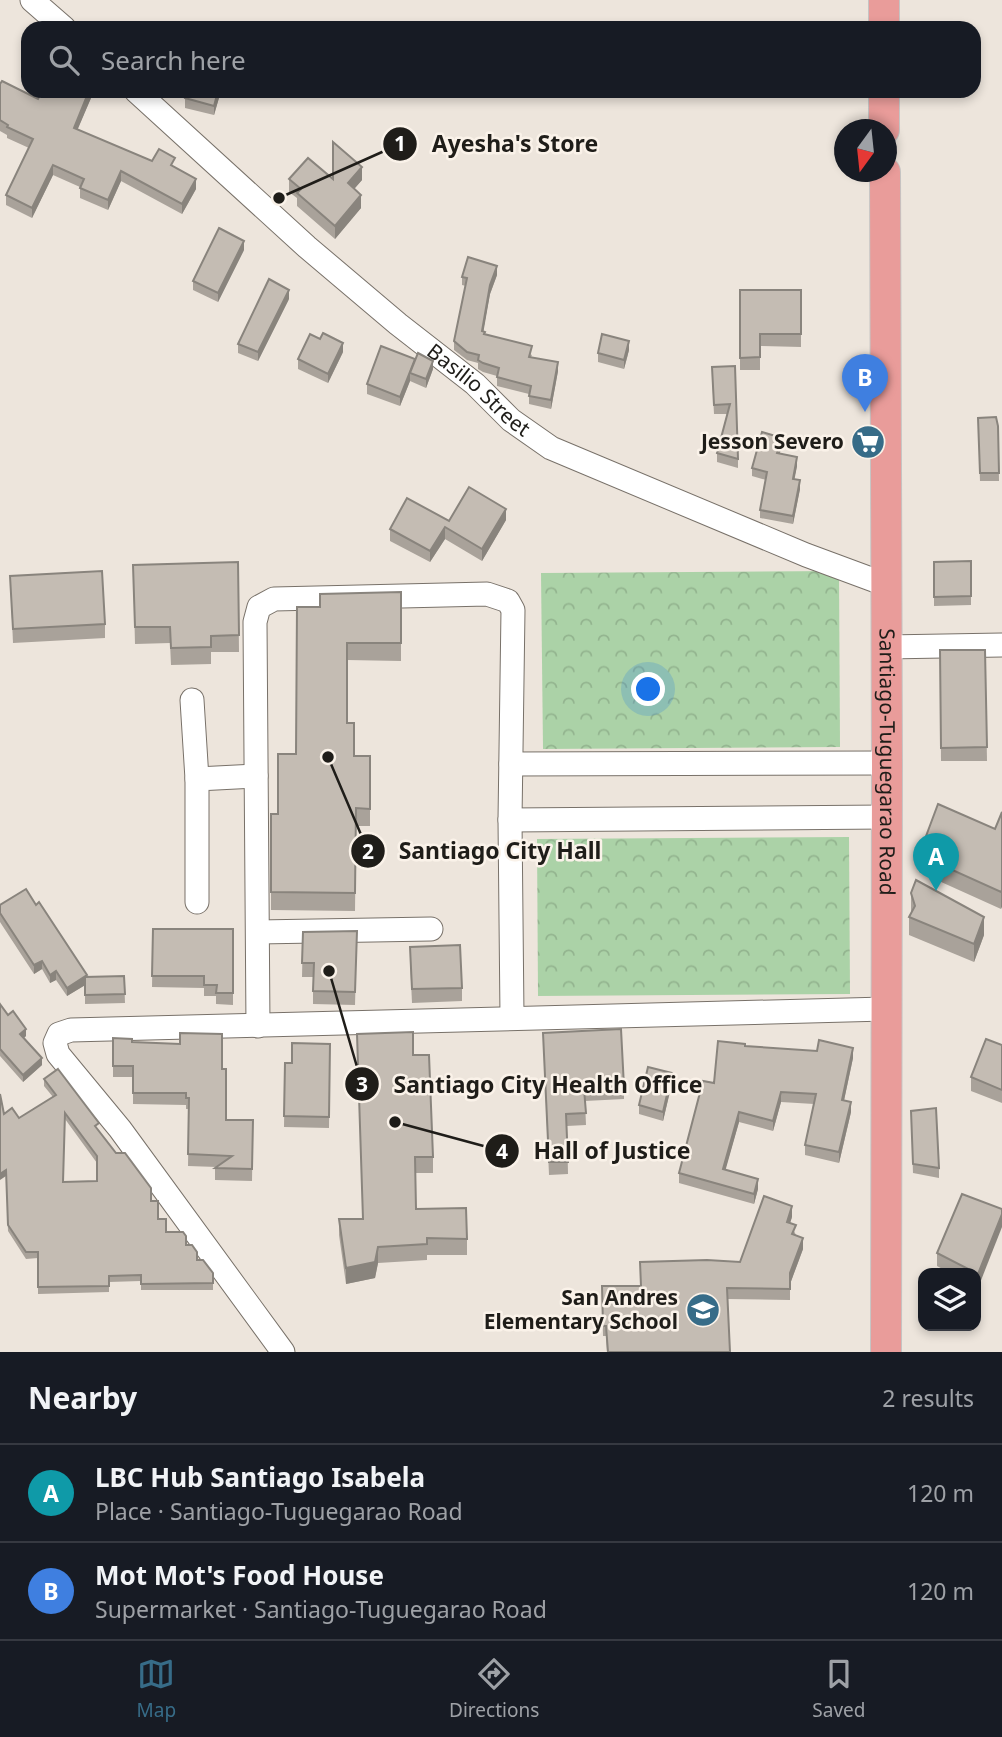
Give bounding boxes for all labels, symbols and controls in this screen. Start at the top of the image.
search box [21,21,981,98]
icon: search [45,41,83,79]
text: Search here [101,42,246,78]
north arrow [834,119,897,182]
callout: Ayesha's Store [383,122,612,166]
text: Ayesha's Store [432,127,598,159]
text: 1 [394,129,406,157]
street label: Basilio Street [422,337,536,442]
pin: B [842,354,888,412]
supermarket icon: Jesson Severo [849,423,887,461]
place label: Jesson Severo [699,427,844,455]
street label: Santiago-Tuguegarao Road [874,628,902,896]
your location [631,672,665,706]
callout: Santiago City Hall [350,829,616,873]
pin: A [913,833,959,891]
text: Santiago City Hall [399,834,601,866]
text: 2 [362,837,374,865]
callout: Santiago City Health Office [344,1062,716,1106]
text: Santiago City Health Office [394,1068,702,1100]
text: 3 [356,1070,368,1098]
callout: Hall of Justice [484,1129,704,1173]
text: Hall of Justice [534,1134,690,1166]
text: 4 [496,1137,508,1165]
map controls [918,1268,981,1331]
button: layers [918,1268,981,1331]
place label: San Andres Elementary School [484,1283,678,1335]
school or university icon: San Andres Elementary School [684,1291,722,1329]
text: Nearby [28,1377,137,1418]
text: 2 results [882,1382,974,1414]
text: LBC Hub Santiago Isabela [95,1459,425,1495]
text: A [43,1477,59,1509]
text: 120 m [907,1477,974,1509]
text: Place · Santiago-Tuguegarao Road [95,1495,463,1527]
text: Mot Mot's Food House [95,1557,384,1593]
text: B [43,1575,59,1607]
text: 120 m [907,1575,974,1607]
text: Supermarket · Santiago-Tuguegarao Road [95,1593,547,1625]
tab: Map [137,1655,176,1723]
tab: Directions [449,1655,539,1723]
tab: Saved [812,1655,865,1723]

